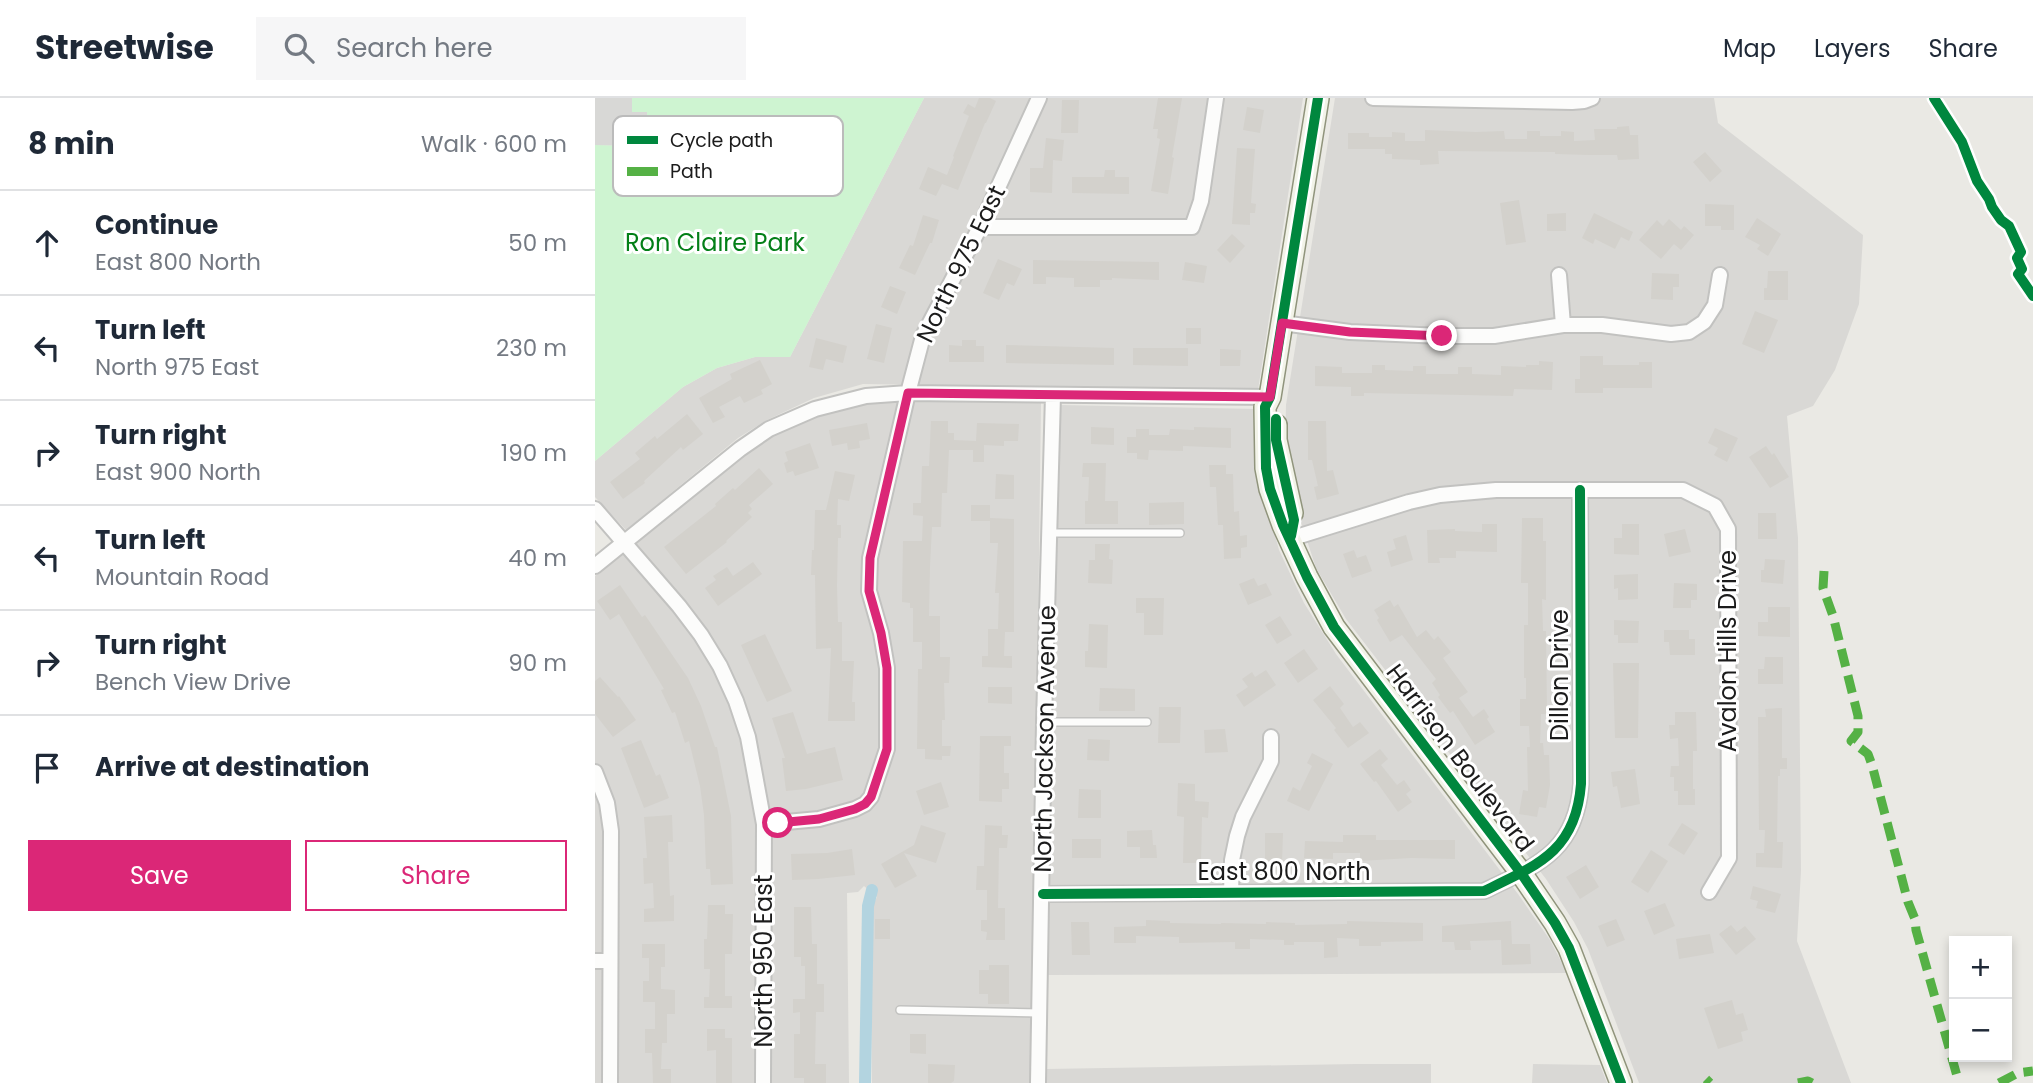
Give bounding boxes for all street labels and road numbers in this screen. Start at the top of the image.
street label: North 975 East [908,180,1013,348]
street label: Avalon Hills Drive [1711,550,1744,752]
street label: North Jackson Avenue [1026,605,1063,873]
street label: Dillon Drive [1543,609,1576,741]
street label: Harrison Boulevard [1379,657,1542,858]
street label: East 800 North [1197,855,1371,888]
street label: North 950 East [747,874,780,1048]

